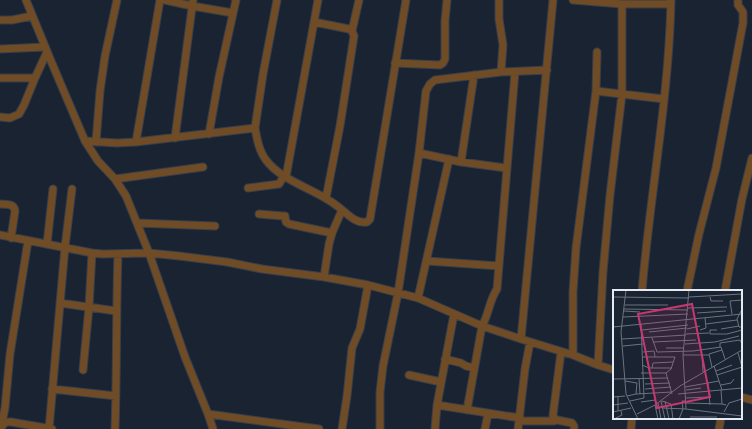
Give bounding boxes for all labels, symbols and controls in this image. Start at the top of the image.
inset map [613,290,742,419]

